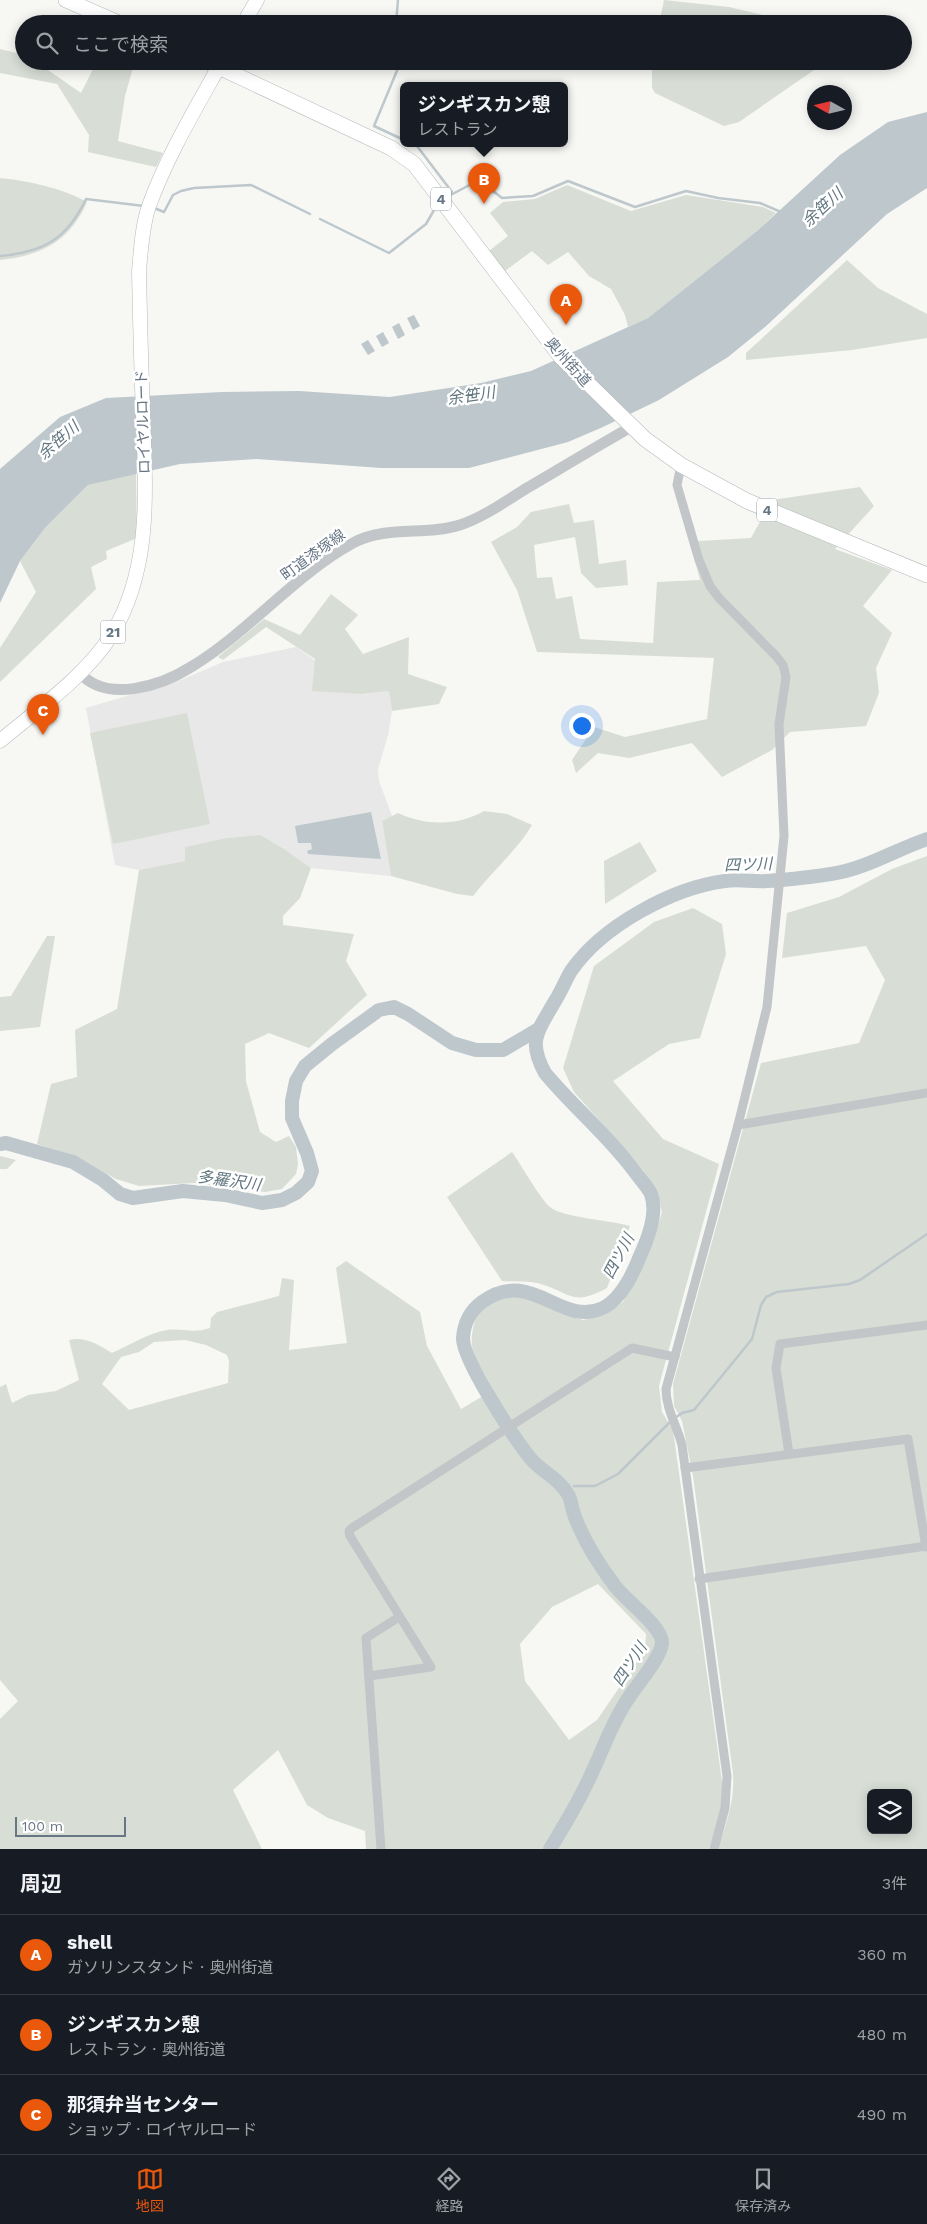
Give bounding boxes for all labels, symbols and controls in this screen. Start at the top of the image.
search box [15,15,912,70]
icon: search [33,29,61,57]
text: ここで検索 [73,33,168,56]
popup [400,82,568,147]
north arrow [807,85,852,130]
text: ジンギスカン憩 [417,93,551,116]
text: レストラン [417,120,498,139]
pin: B [468,163,500,204]
water label: 余笹川 [798,183,848,230]
road number: 4 [431,188,451,210]
pin: A [550,284,582,325]
street label: 奥州街道 [541,334,595,390]
street label: ロイヤルロード [132,369,154,475]
water label: 余笹川 [446,382,498,408]
water label: 余笹川 [34,416,84,463]
road number: 4 [757,498,777,522]
street label: 町道漆塚線 [277,526,349,584]
road number: 21 [100,620,126,644]
pin: C [27,694,59,735]
your location [569,713,595,739]
water label: 四ツ川 [724,854,774,875]
water label: 多羅沢川 [196,1167,264,1195]
water label: 四ツ川 [599,1229,639,1282]
water label: 四ツ川 [608,1637,652,1690]
map controls [867,1789,912,1834]
button: layers [867,1789,912,1834]
scale bar [15,1814,126,1837]
text: 100 m [22,1818,63,1834]
text: 周辺 [20,1871,62,1896]
text: 3件 [882,1874,907,1893]
text: shell [67,1931,112,1954]
text: A [31,1945,41,1964]
text: 360 m [857,1945,907,1964]
text: ガソリンスタンド · 奥州街道 [67,1958,273,1977]
text: ジンギスカン憩 [67,2013,200,2036]
text: B [31,2025,41,2044]
text: 480 m [857,2025,907,2044]
text: レストラン · 奥州街道 [67,2040,226,2059]
text: 那須弁当センター [67,2093,219,2116]
text: C [31,2105,41,2124]
text: 490 m [857,2105,907,2124]
text: ショップ · ロイヤルロード [67,2120,257,2139]
tab: 地図 [136,2165,164,2215]
tab: 経路 [435,2165,463,2215]
tab: 保存済み [735,2165,791,2215]

